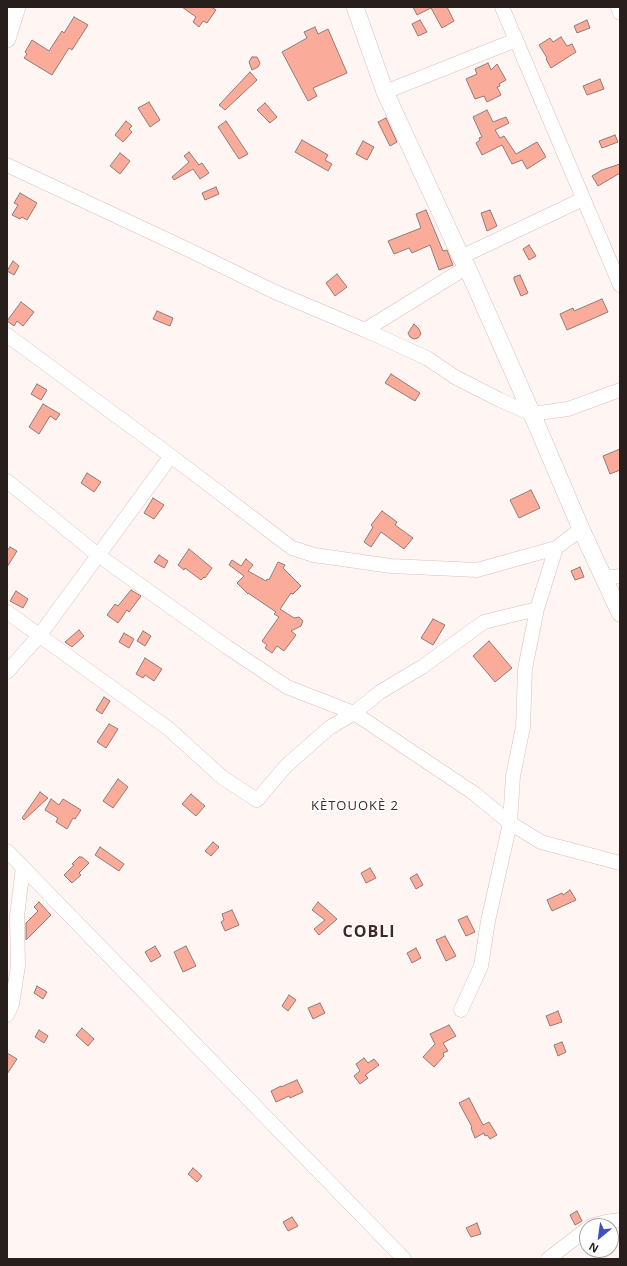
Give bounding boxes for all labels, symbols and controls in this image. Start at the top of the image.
district label: KÈTOUOKÈ 2 [311,798,399,814]
district label: COBLI [342,922,396,942]
north arrow [579,1218,619,1258]
text: N [586,1239,601,1257]

